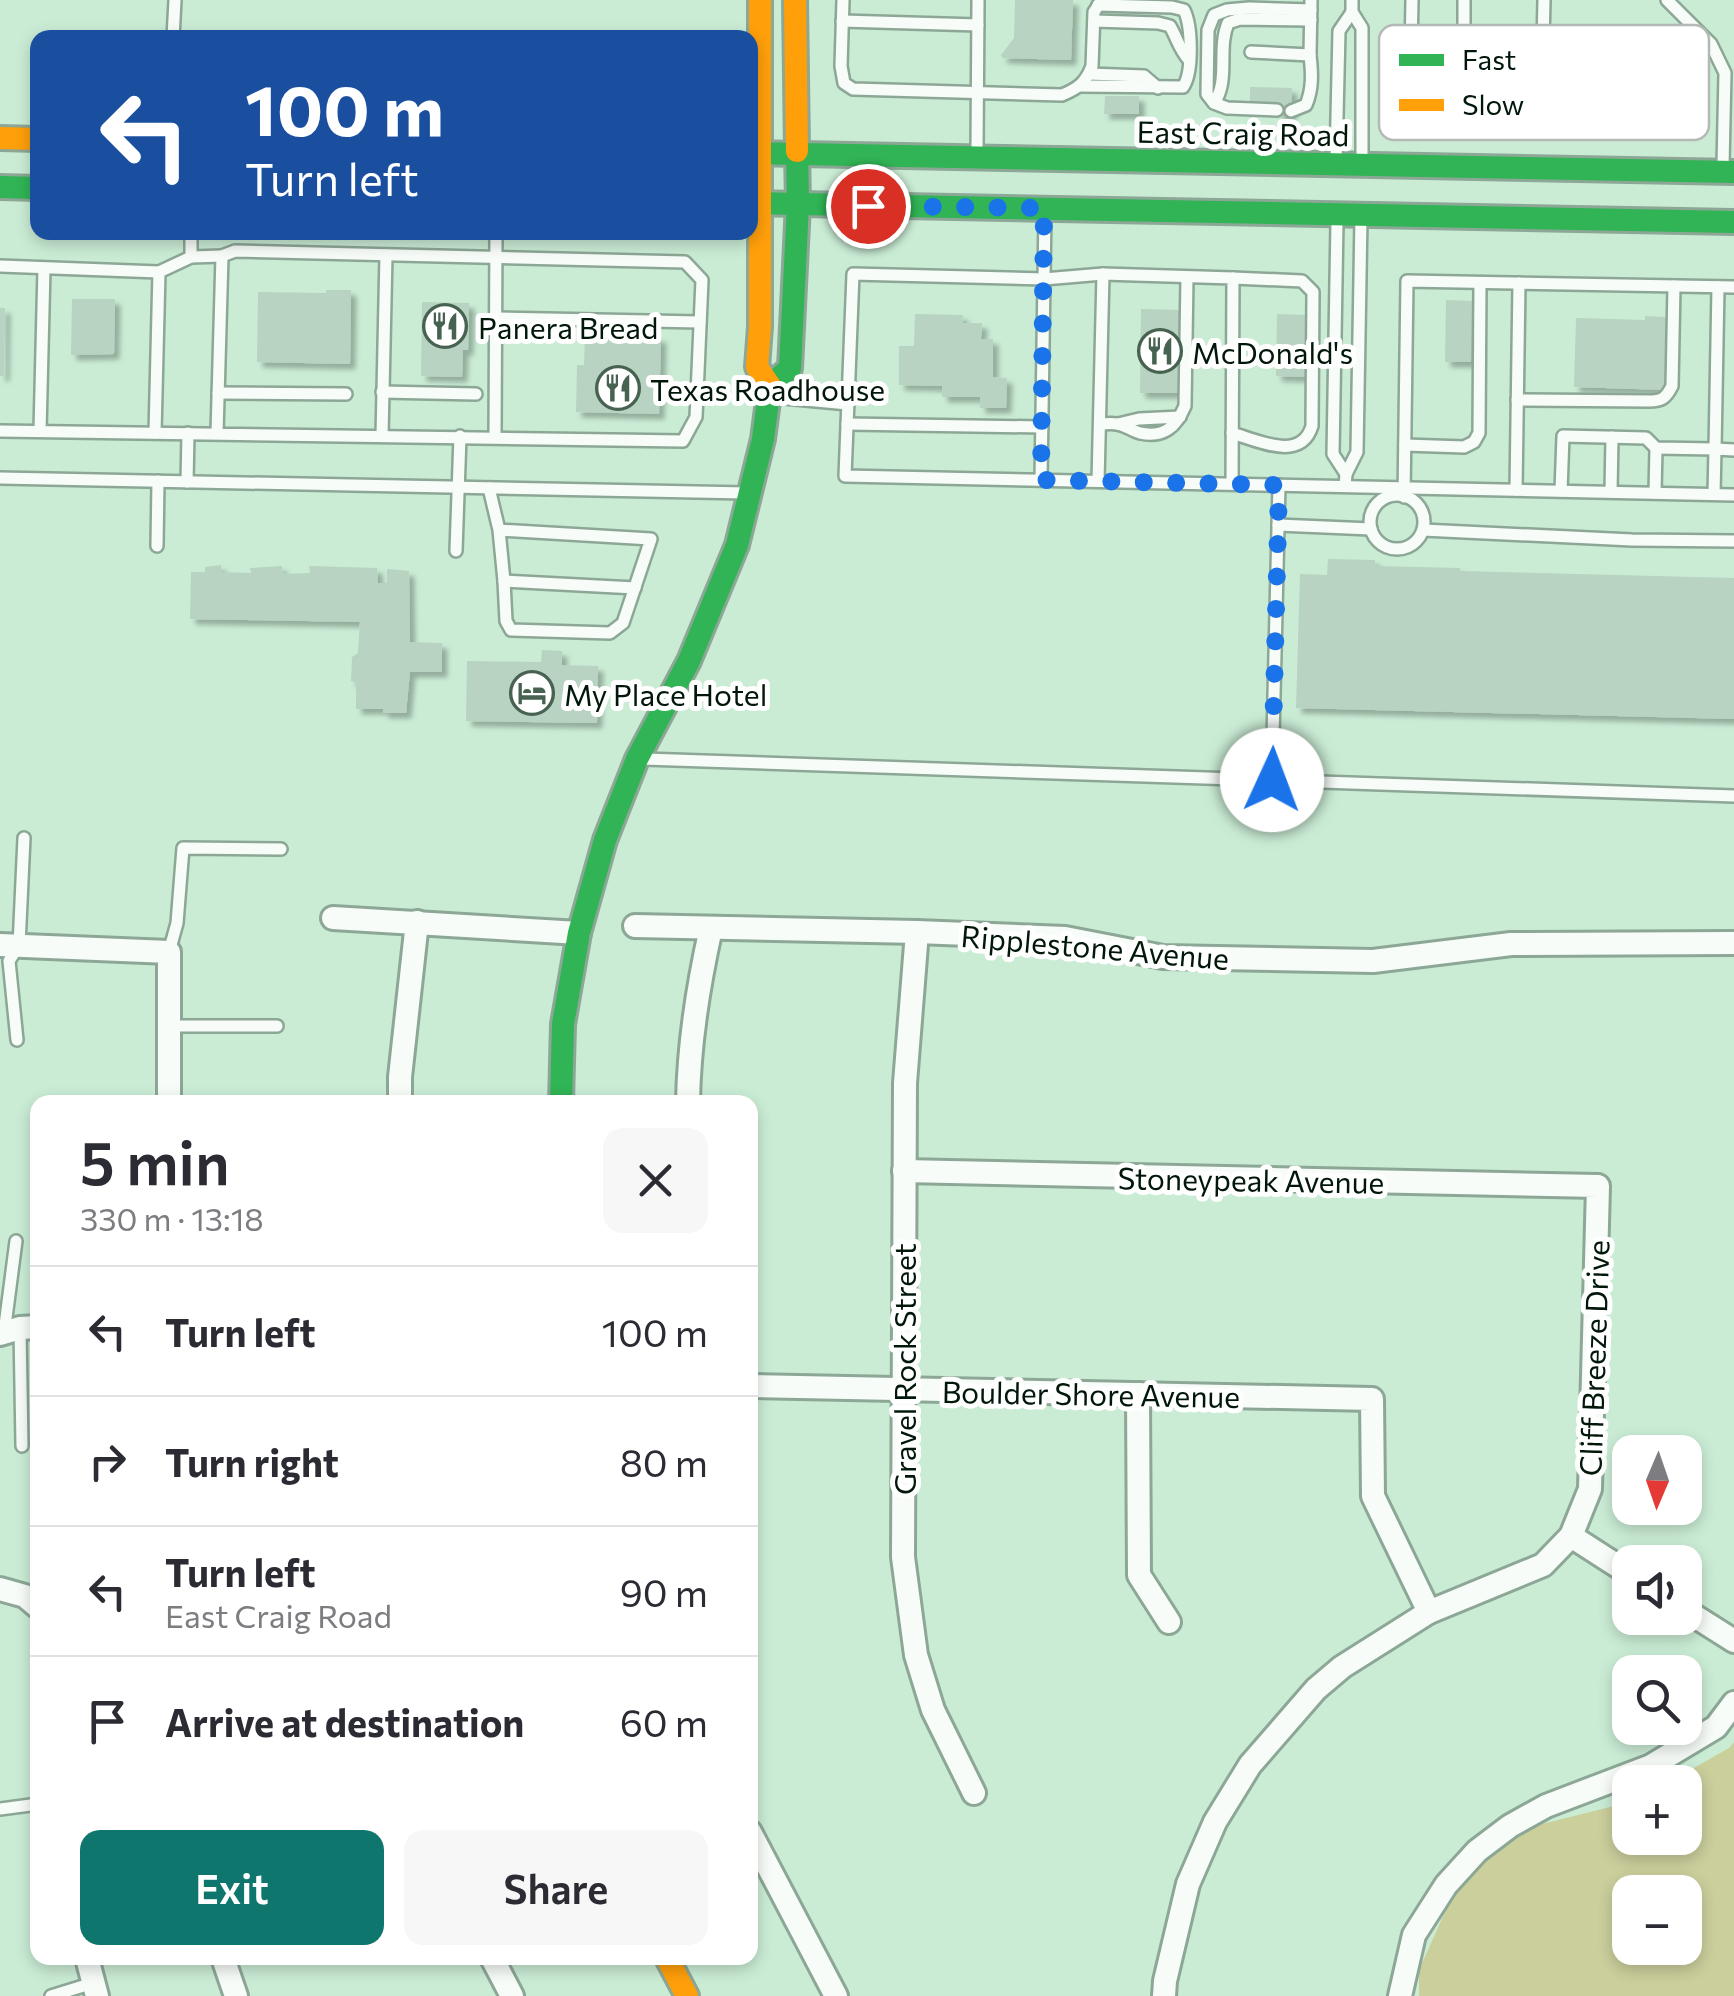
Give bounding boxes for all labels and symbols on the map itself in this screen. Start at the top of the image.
legend [1379,25,1709,140]
text: Fast [1462,42,1516,76]
text: Slow [1462,87,1524,121]
street label: East Craig Road [1136,112,1350,152]
pin [826,164,911,249]
restaurant icon: Panera Bread [422,303,468,349]
place label: Panera Bread [478,308,658,345]
restaurant icon: McDonald's [1137,328,1183,374]
place label: McDonald's [1192,333,1353,370]
restaurant icon: Texas Roadhouse [595,365,641,411]
place label: Texas Roadhouse [650,370,885,407]
hotel icon: My Place Hotel [509,670,555,716]
place label: My Place Hotel [564,675,767,712]
position arrow [1220,728,1324,832]
street label: Ripplestone Avenue [959,916,1231,976]
street label: Stoneypeak Avenue [1117,1158,1385,1200]
street label: Cliff Breeze Drive [1570,1239,1616,1477]
street label: Gravel Rock Street [885,1243,922,1495]
street label: Boulder Shore Avenue [942,1372,1240,1414]
north arrow [1612,1435,1702,1525]

